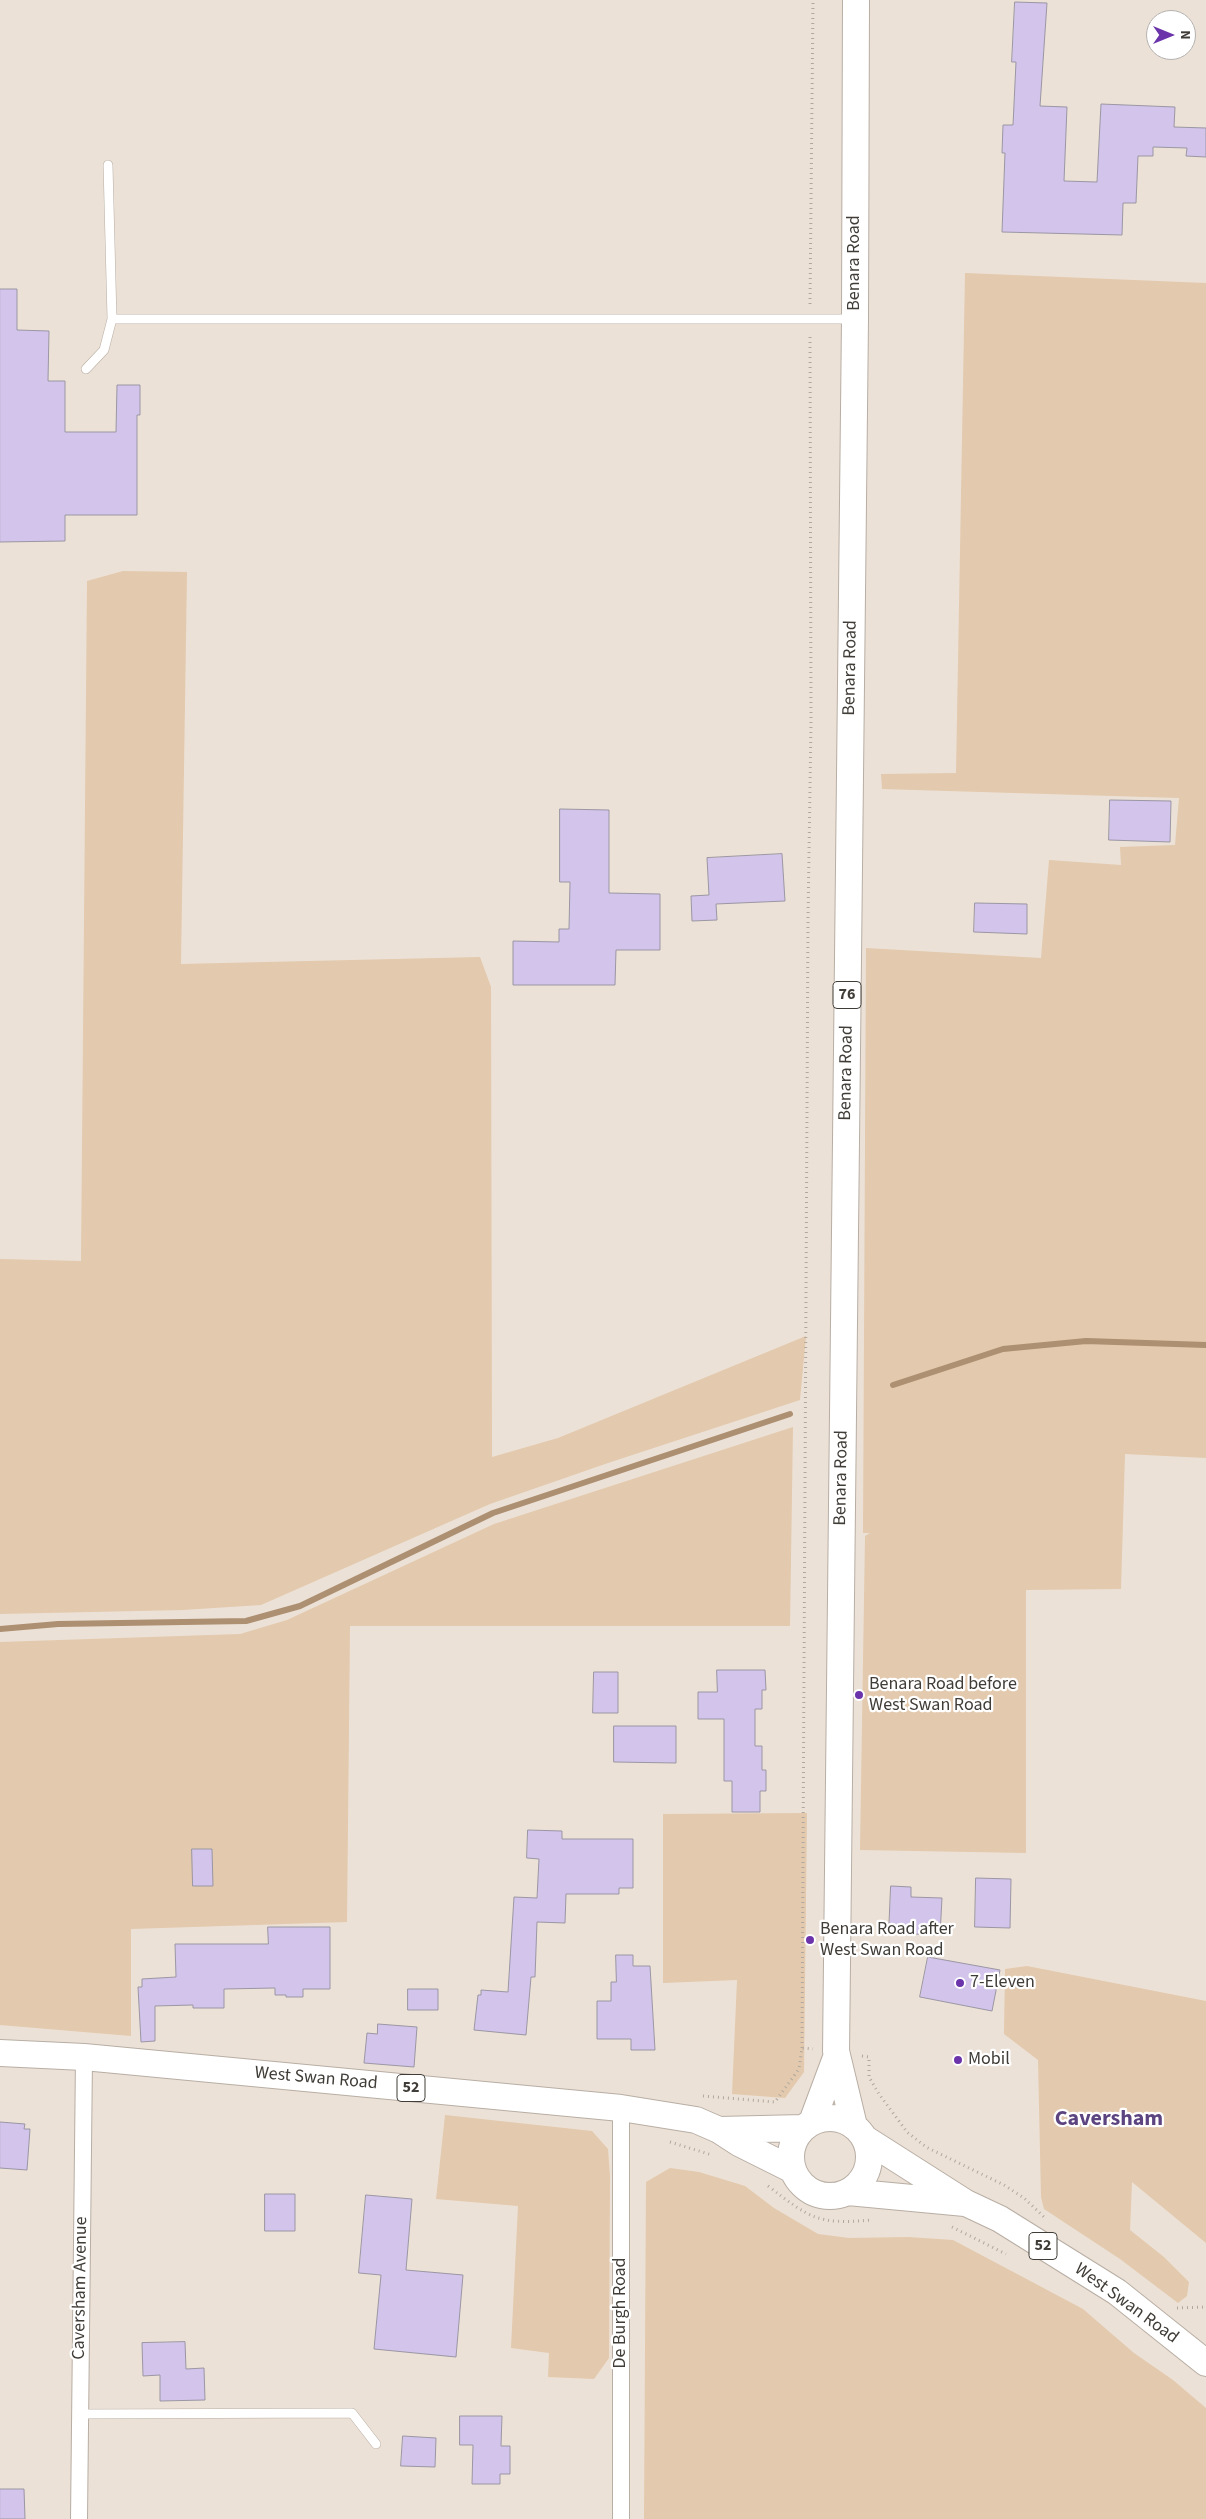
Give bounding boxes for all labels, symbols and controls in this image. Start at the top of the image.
north arrow [1146,10,1196,60]
text: N [1175,30,1195,40]
street label: Benara Road [844,215,866,311]
street label: Benara Road [839,620,863,716]
road number: 76 [833,982,861,1008]
street label: Benara Road [835,1025,859,1121]
street label: Benara Road [830,1430,854,1526]
place label: Benara Road before West Swan Road [869,1674,1017,1716]
marker: Benara Road before West Swan Road [853,1689,865,1701]
place label: Benara Road after West Swan Road [820,1919,954,1962]
marker: Benara Road after West Swan Road [804,1934,816,1946]
place label: 7-Eleven [970,1972,1035,1994]
marker: 7-Eleven [954,1977,966,1989]
place label: Mobil [968,2049,1010,2071]
marker: Mobil [952,2054,964,2066]
street label: West Swan Road [254,2063,378,2095]
road number: 52 [397,2074,425,2102]
district label: Caversham [1055,2107,1163,2133]
street label: Caversham Avenue [69,2216,93,2360]
road number: 52 [1029,2232,1057,2260]
street label: De Burgh Road [610,2257,632,2369]
street label: West Swan Road [1070,2259,1182,2349]

